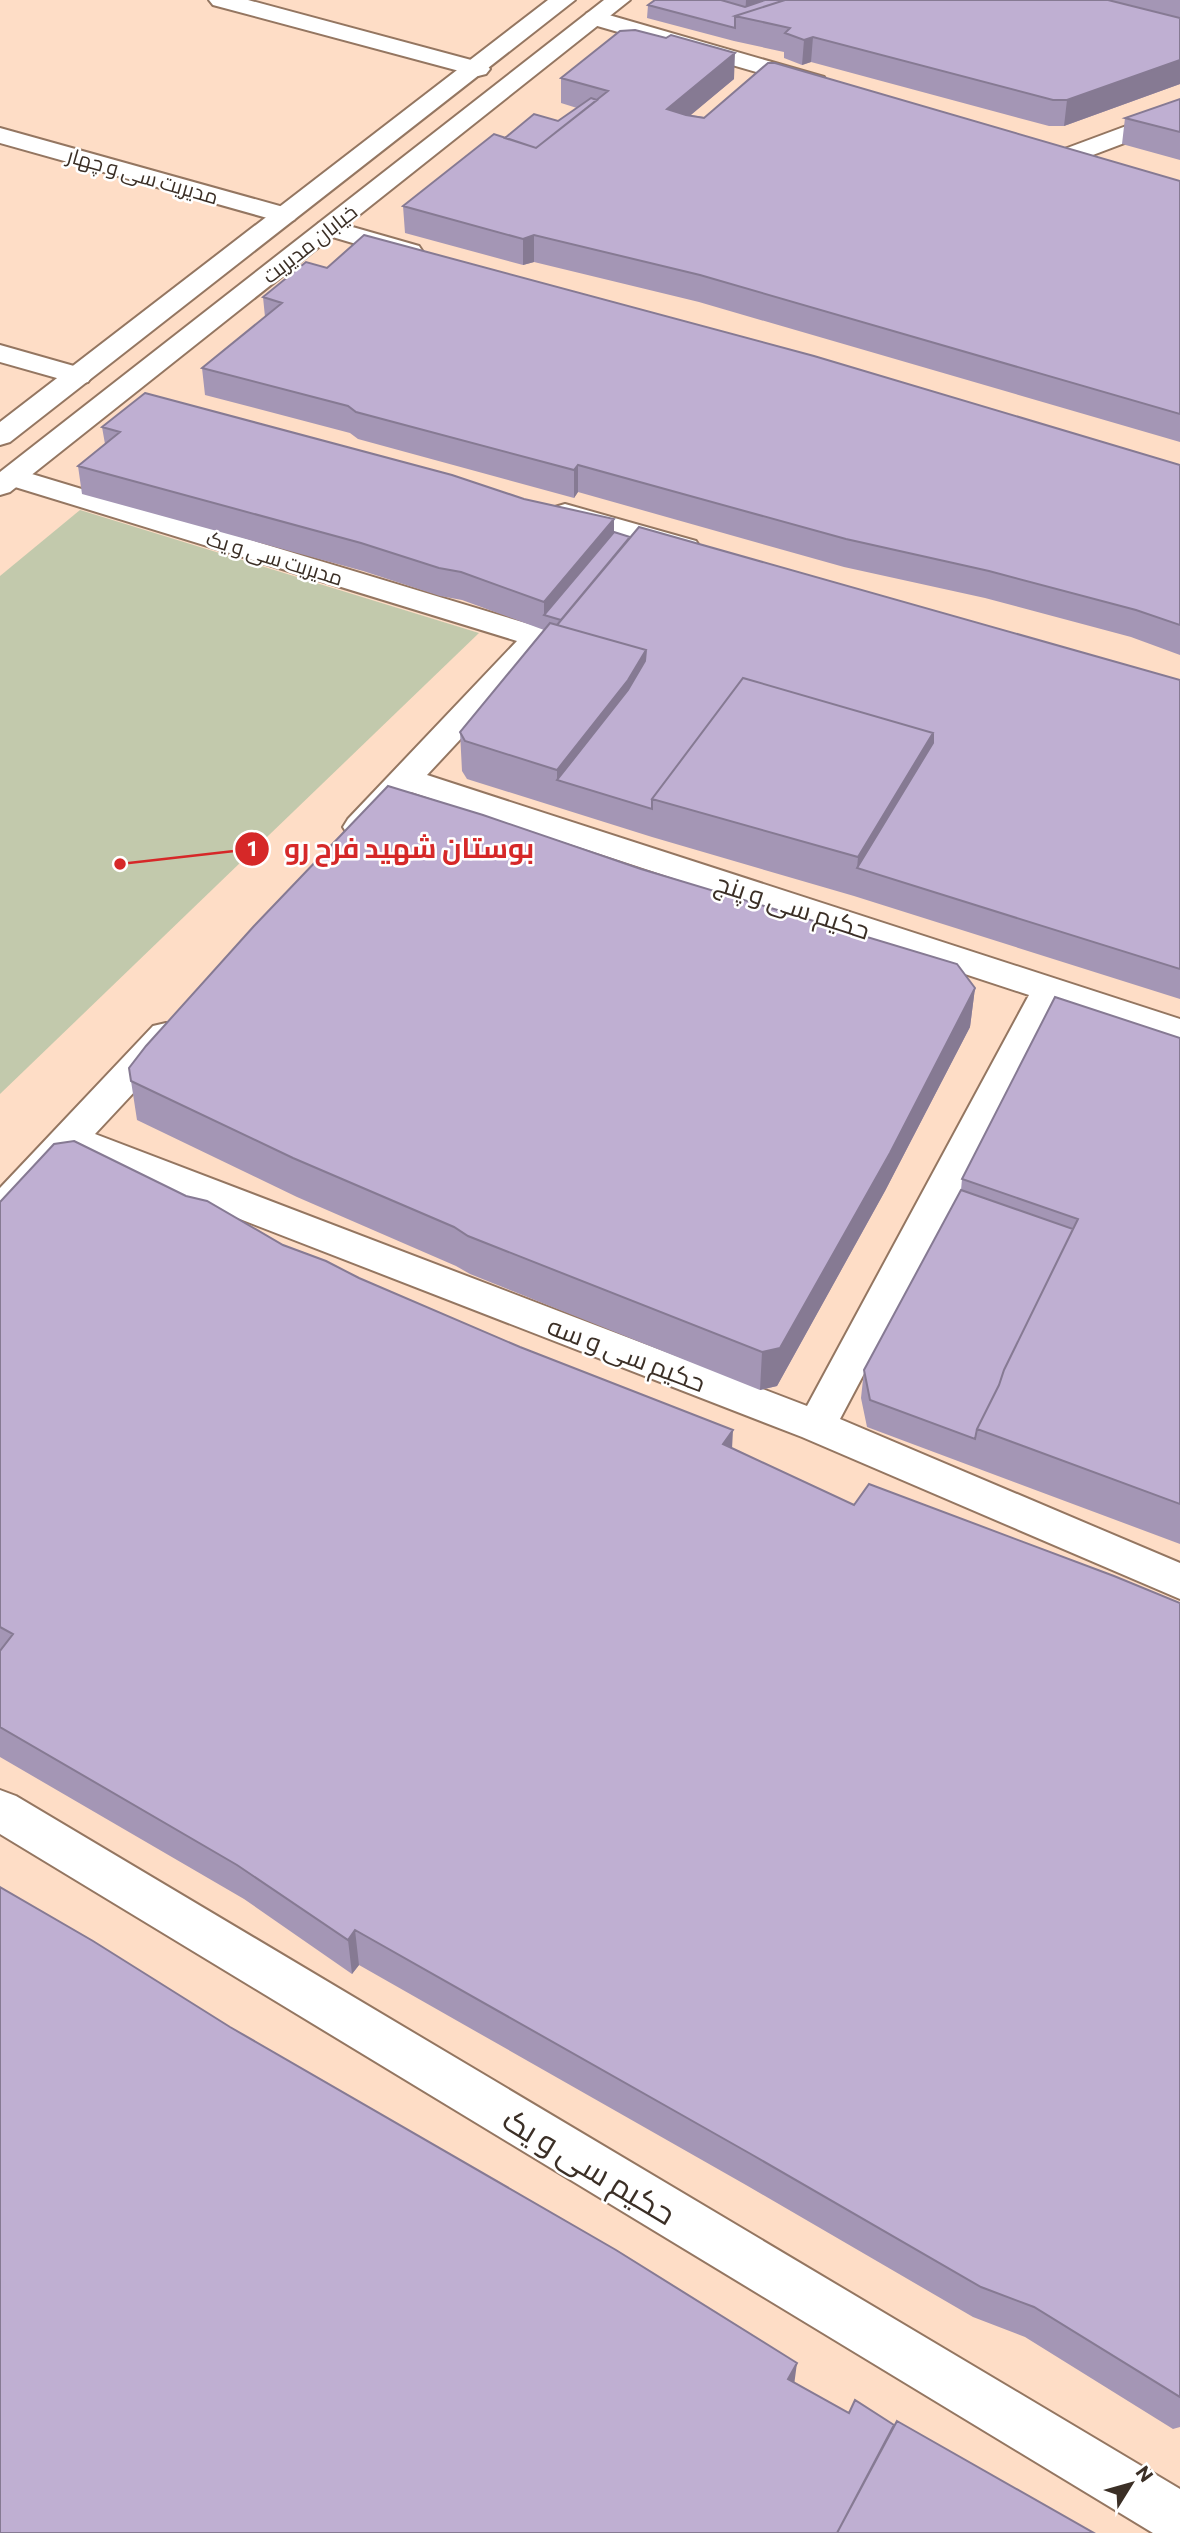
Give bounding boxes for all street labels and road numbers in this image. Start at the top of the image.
street label: مدیریت سی و چهار [63,141,221,211]
street label: خیابان مدیریت [257,198,363,289]
street label: مدیریت سی و یک [203,524,346,592]
street label: حکیم سی و پنج [710,865,874,948]
street label: حکیم سی و سه [542,1309,710,1401]
street label: حکیم سی و یک [494,2098,684,2236]

